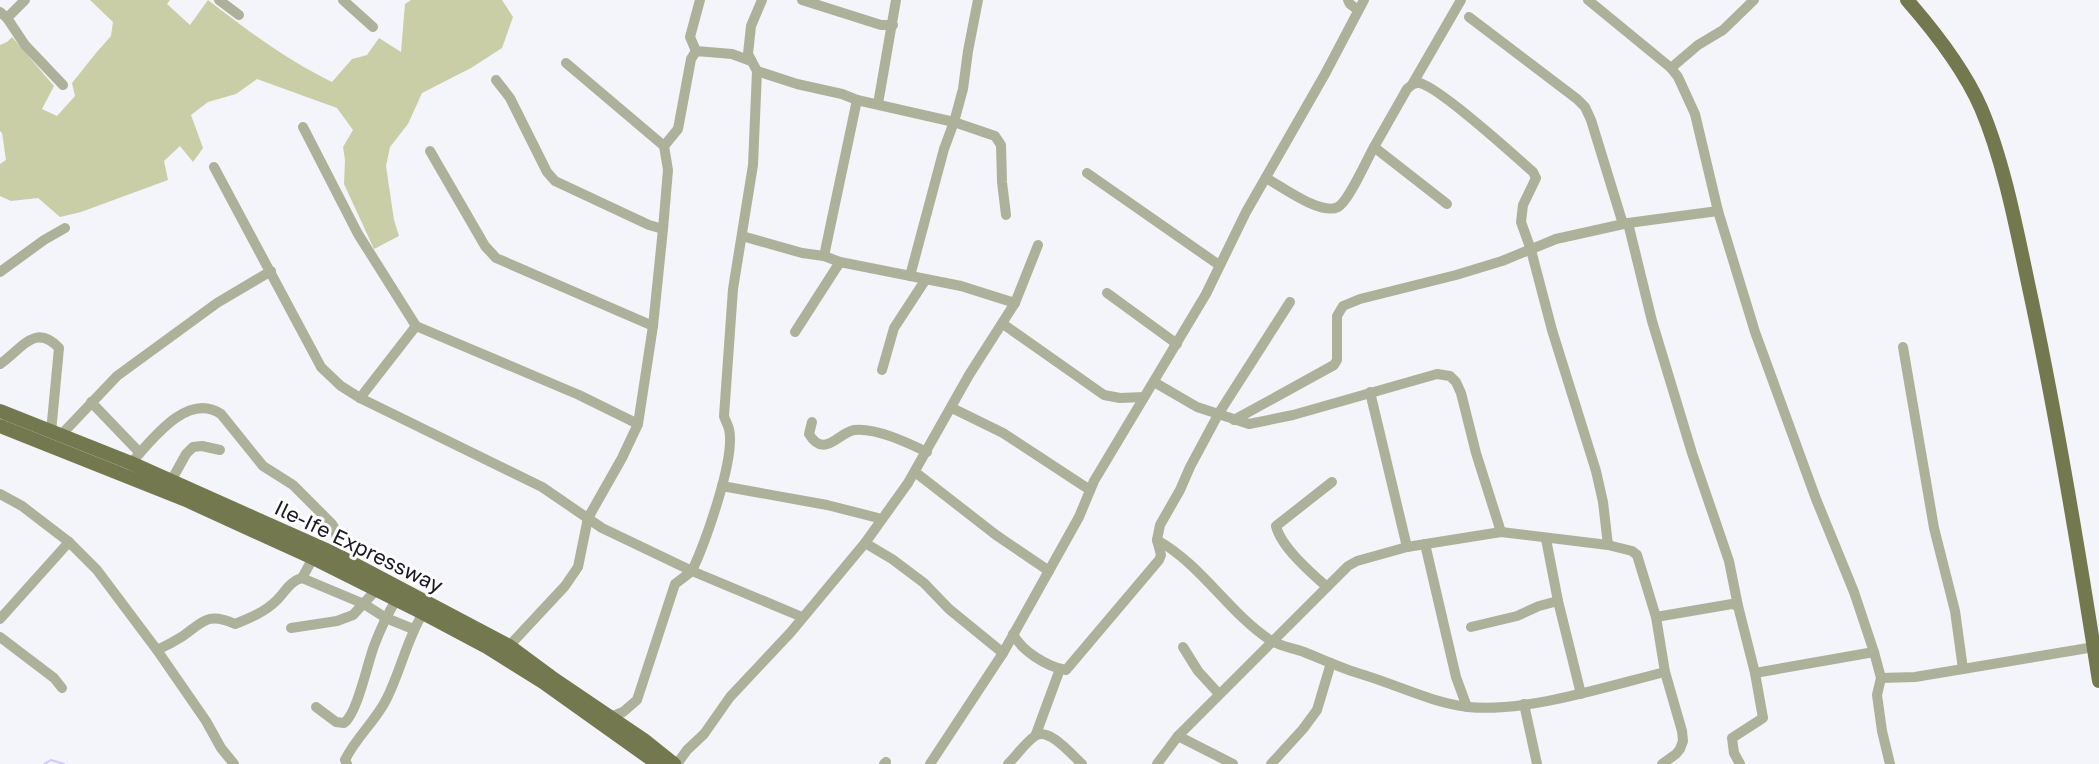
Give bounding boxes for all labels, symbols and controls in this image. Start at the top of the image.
street label: Ile-Ife Expressway [271,494,448,598]

